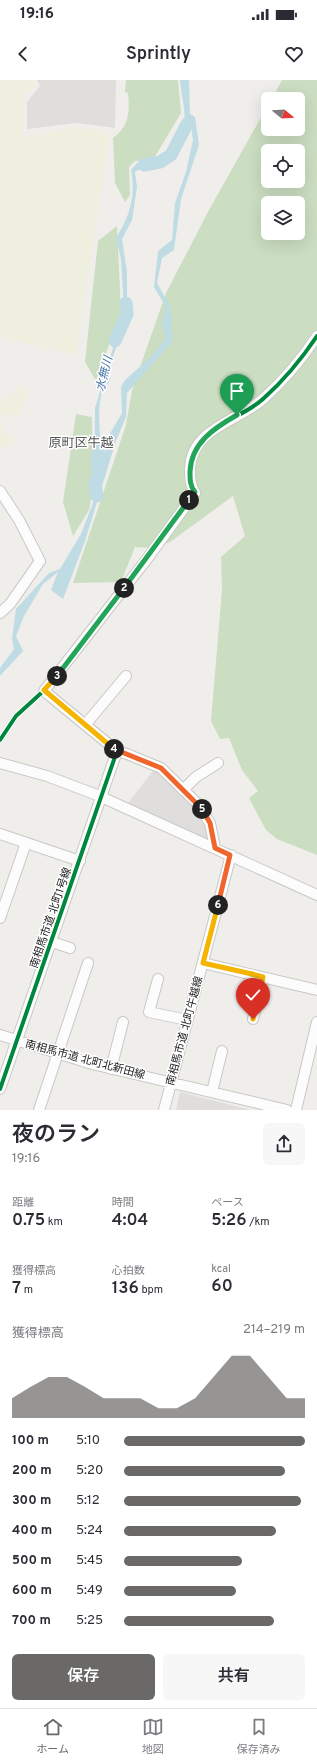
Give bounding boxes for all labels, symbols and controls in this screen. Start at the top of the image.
text: 19:16 [20,5,54,24]
icon: back [12,43,34,65]
text: Sprintly [126,43,191,66]
icon: heart [283,43,305,65]
north arrow [261,92,305,136]
map controls [261,92,305,240]
button: locate [261,144,305,188]
button: layers [261,196,305,240]
water label: 水無川 [93,353,118,393]
pin [220,374,254,415]
icon: arrive [226,380,248,402]
district label: 原町区牛越 [48,436,114,452]
pin: 1 [179,490,199,510]
text: 1 [187,493,191,507]
pin: 2 [114,578,134,598]
text: 2 [121,581,127,595]
pin: 3 [47,666,67,686]
text: 3 [54,669,60,683]
pin: 4 [104,739,124,759]
text: 4 [110,742,118,756]
pin: 5 [192,799,212,819]
text: 5 [199,802,205,816]
street label: 南相馬市道 北町1号線 [27,866,75,970]
pin: 6 [208,895,228,915]
text: 6 [215,898,221,912]
street label: 南相馬市道 北町牛越線 [164,975,206,1087]
pin [236,978,270,1019]
icon: check [242,984,264,1006]
street label: 南相馬市道 北町北新田線 [23,1037,147,1083]
text: 夜のラン [12,1122,100,1149]
button: share [263,1123,305,1165]
text: 19:16 [12,1151,40,1167]
text: 距離 [12,1196,34,1210]
text: 時間 [112,1196,134,1210]
text: ペース [211,1196,244,1210]
text: 0.75 [12,1210,45,1232]
text: 4:04 [112,1210,148,1232]
text: 5:26 [211,1210,247,1232]
text: km [45,1215,63,1229]
text: /km [247,1215,270,1229]
text: kcal [211,1262,231,1276]
text: 獲得標高 [12,1264,56,1278]
text: 心拍数 [112,1264,145,1278]
text: 60 [211,1276,233,1298]
text: 7 [12,1278,21,1300]
text: 136 [112,1278,139,1300]
text: m [21,1283,33,1297]
text: bpm [139,1283,163,1297]
text: 214–219 m [243,1322,305,1338]
text: 獲得標高 [12,1326,64,1342]
text: 100 m [12,1433,49,1449]
text: 5:10 [76,1433,100,1449]
text: 200 m [12,1463,52,1479]
text: 5:20 [76,1463,103,1479]
text: 300 m [12,1493,51,1509]
text: 5:12 [76,1493,100,1509]
text: 400 m [12,1523,52,1539]
text: 5:24 [76,1523,103,1539]
text: 500 m [12,1553,52,1569]
text: 5:45 [76,1553,103,1569]
text: 600 m [12,1583,52,1599]
text: 5:49 [76,1583,103,1599]
text: 700 m [12,1613,51,1629]
text: 5:25 [76,1613,103,1629]
button: 保存 [12,1654,155,1700]
button: 共有 [163,1654,305,1700]
tab: ホーム [36,1716,69,1757]
tab: 地図 [142,1716,164,1757]
tab: 保存済み [237,1716,281,1757]

